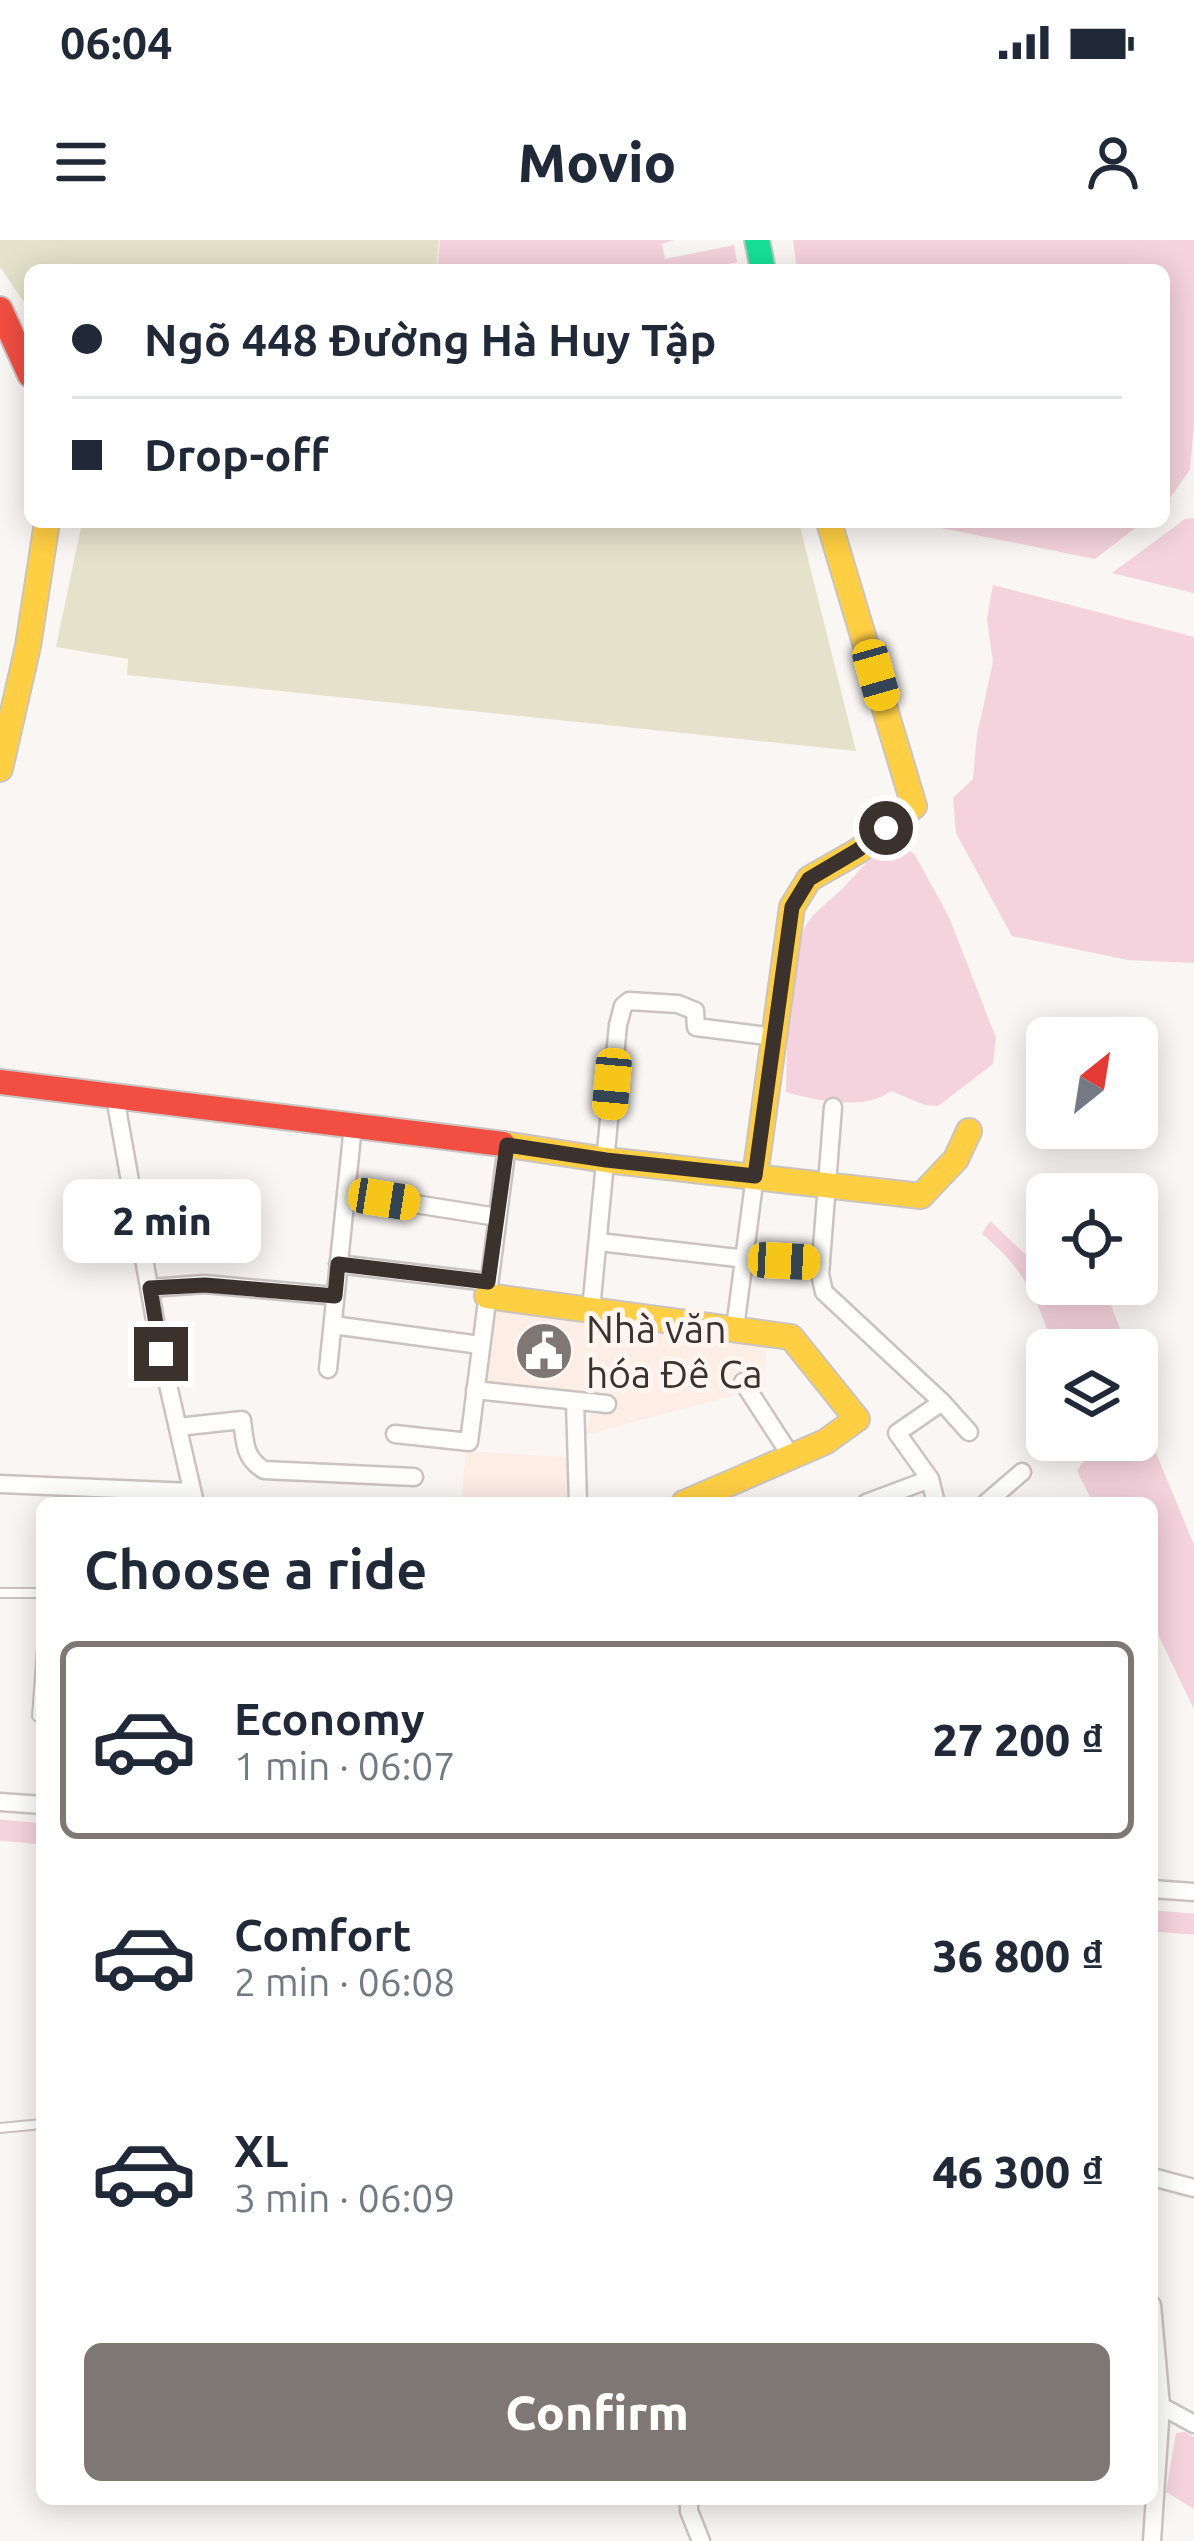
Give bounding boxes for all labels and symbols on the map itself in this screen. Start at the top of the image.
car [849,635,903,715]
route start [859,801,913,855]
north arrow [1026,1017,1158,1149]
car [591,1047,633,1121]
car [346,1176,422,1222]
callout: 2 min [62,1180,260,1264]
car [747,1241,821,1281]
place label: Nhà văn hóa Đê Ca [586,1307,763,1395]
public building icon: Nhà văn hóa Đê Ca [513,1320,575,1382]
route end [134,1327,188,1381]

